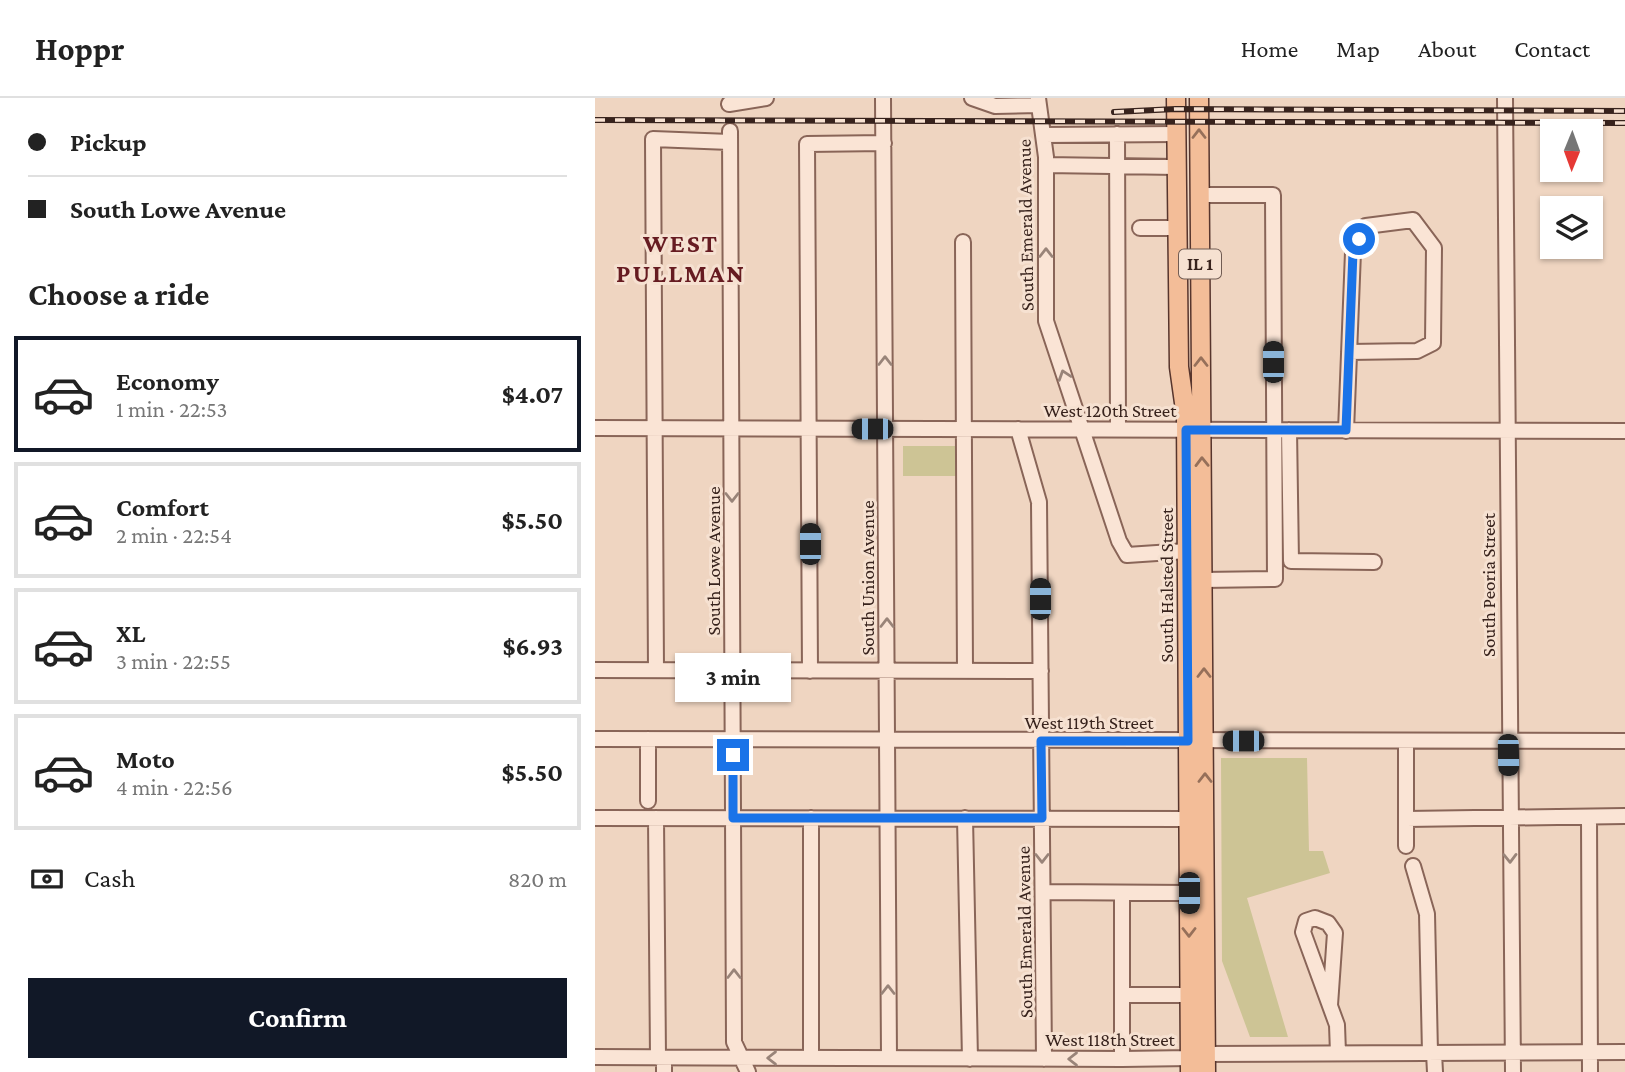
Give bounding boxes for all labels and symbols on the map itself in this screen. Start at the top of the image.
north arrow [1540,119,1603,182]
one-way arrow [1191,128,1207,139]
street label: South Emerald Avenue [1013,139,1037,311]
route start [1343,223,1375,255]
district label: WEST PULLMAN [616,229,746,288]
one-way arrow [1038,247,1054,258]
road number: IL 1 [1179,250,1221,279]
car [1263,341,1284,383]
one-way arrow [877,355,893,366]
one-way arrow [1193,356,1209,366]
one-way arrow [1057,370,1072,382]
street label: West 120th Street [1044,400,1177,421]
car [852,419,894,440]
one-way arrow [1194,456,1210,466]
street label: South Lowe Avenue [703,487,724,636]
one-way arrow [724,492,740,503]
street label: South Union Avenue [857,500,878,656]
street label: South Halsted Street [1156,507,1177,662]
street label: South Peoria Street [1478,512,1499,657]
car [800,523,821,565]
car [1030,578,1051,620]
one-way arrow [879,617,895,628]
callout: 3 min [675,654,791,702]
one-way arrow [1196,667,1212,678]
street label: West 119th Street [1024,712,1154,733]
car [1223,731,1265,752]
car [1498,734,1519,776]
route end [717,739,749,771]
one-way arrow [1197,773,1213,783]
street label: South Emerald Avenue [1012,846,1036,1018]
one-way arrow [1034,853,1050,864]
one-way arrow [1502,853,1518,864]
car [1179,872,1200,914]
one-way arrow [1182,927,1197,938]
one-way arrow [726,968,742,979]
one-way arrow [880,984,896,995]
street label: West 118th Street [1045,1029,1176,1050]
one-way arrow [766,1050,776,1066]
one-way arrow [1067,1051,1077,1067]

